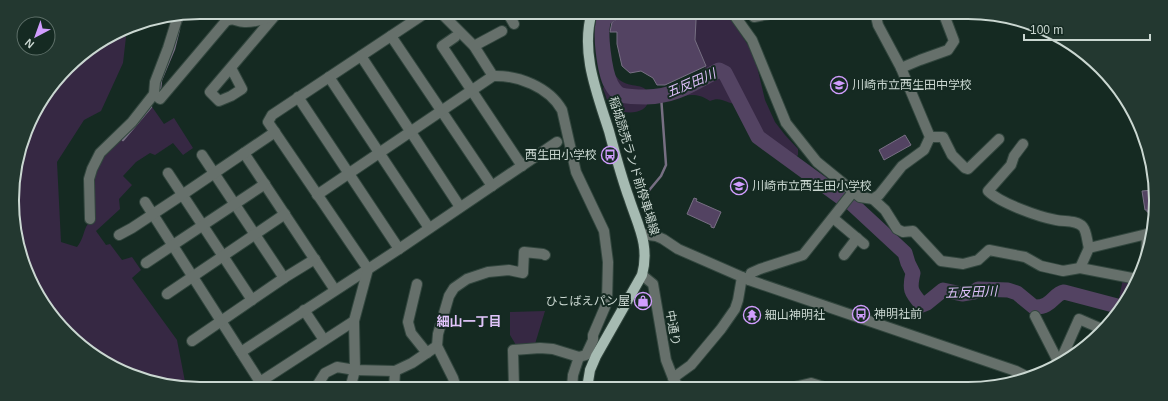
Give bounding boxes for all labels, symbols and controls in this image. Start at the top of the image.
north arrow [16,16,56,56]
scale bar [1024,16,1150,42]
text: 100 m [1030,23,1063,37]
text: N [22,36,36,51]
water label: 五反田川 [664,65,720,100]
school or university icon: 川崎市立西生田中学校 [829,75,849,95]
place label: 川崎市立西生田中学校 [852,78,972,92]
street label: 稲城読売ランド前停車場線 [606,95,662,237]
bus stop icon: 西生田小学校 [600,145,620,165]
place label: 西生田小学校 [525,148,597,162]
school or university icon: 川崎市立西生田小学校 [729,176,749,196]
place label: 川崎市立西生田小学校 [752,179,872,193]
water label: 五反田川 [945,284,999,300]
shop icon: ひこばえパン屋 [633,291,653,311]
place label: ひこばえパン屋 [545,294,630,308]
bus stop icon: 神明社前 [851,304,871,324]
temple icon: 細山神明社 [742,305,762,325]
place label: 神明社前 [874,307,922,321]
place label: 細山神明社 [765,308,825,322]
street label: 中通り [663,309,683,347]
district label: 細山一丁目 [436,314,502,329]

